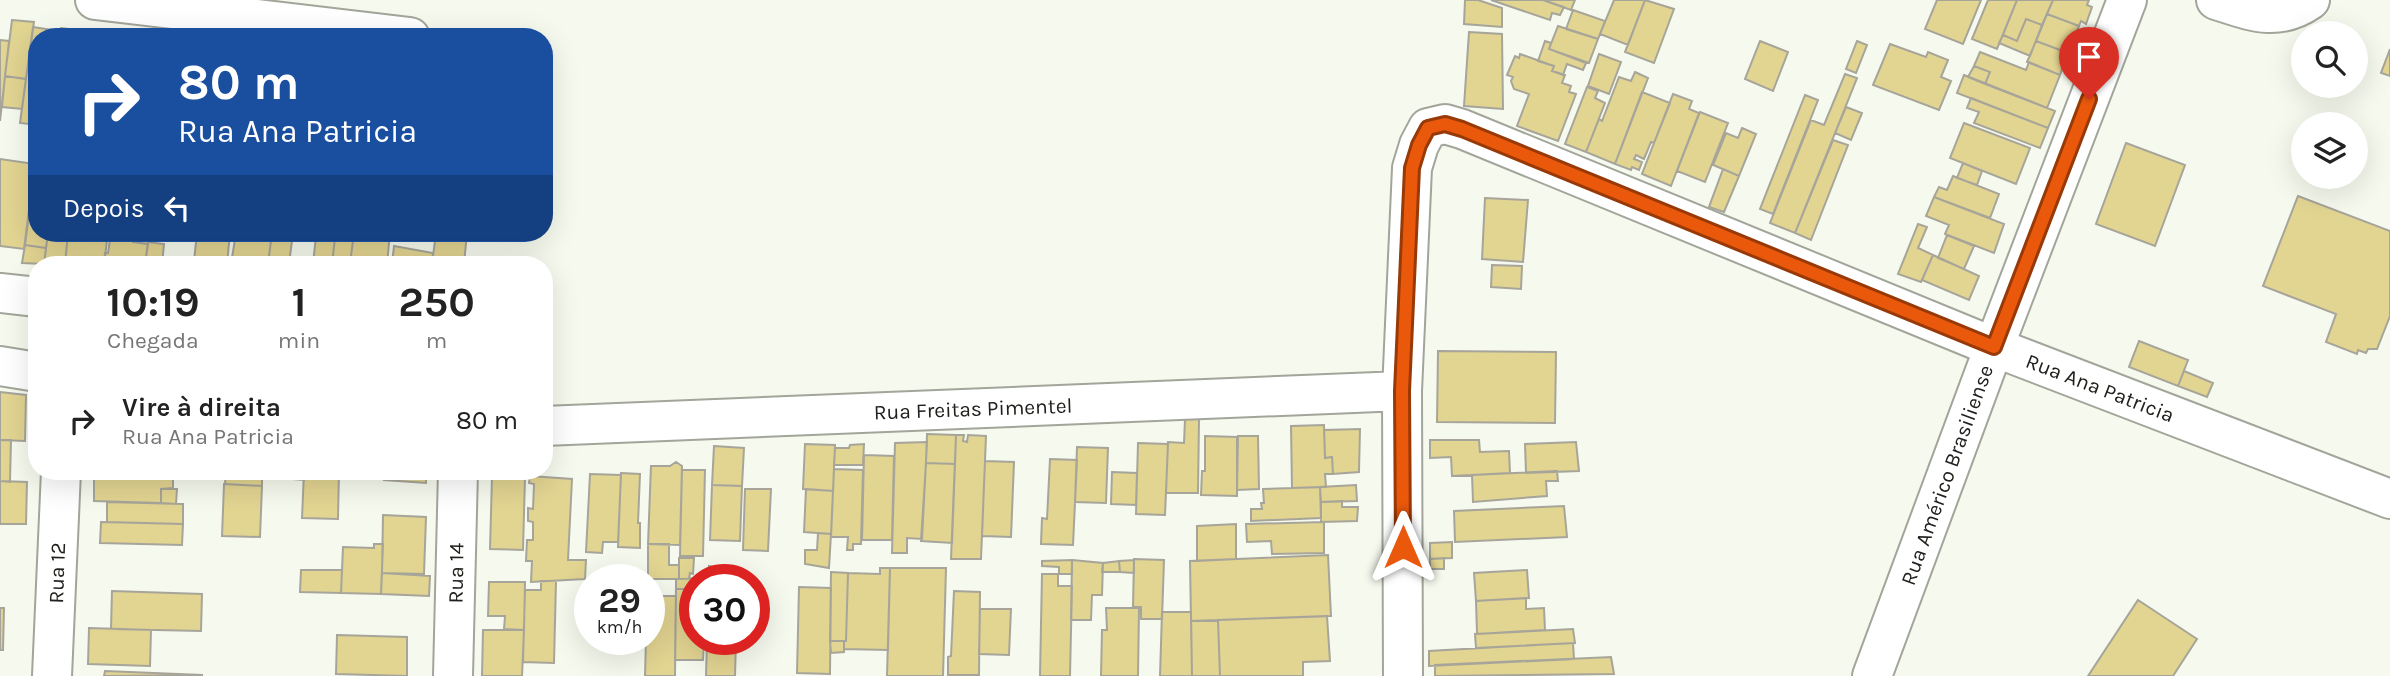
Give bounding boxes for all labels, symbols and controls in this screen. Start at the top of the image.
map controls [2291,21,2368,189]
button: search [2291,21,2368,98]
pin [2059,27,2119,99]
icon: arrive [2070,38,2108,76]
text: 80 m [178,54,300,111]
icon: right [63,56,154,147]
button: layers [2291,112,2368,189]
text: Rua Ana Patricia [178,113,417,150]
icon: left [158,189,196,227]
text: Depois [63,193,144,224]
text: 10:19 [106,277,200,327]
text: 1 [292,277,306,327]
text: 250 [398,277,475,327]
text: Chegada [107,327,199,354]
text: min [278,327,320,354]
text: m [426,327,447,354]
street label: Rua Ana Patricia [2022,349,2178,427]
street label: Rua Américo Brasiliense [1896,362,1998,588]
text: Vire à direita [122,392,281,423]
street label: Rua Freitas Pimentel [873,394,1073,424]
icon: right [63,402,101,440]
text: 80 m [456,405,518,436]
text: Rua Ana Patricia [122,423,294,450]
position arrow [1366,510,1440,584]
street label: Rua 12 [44,542,70,604]
street label: Rua 14 [443,542,469,604]
speed limit sign: 30 [679,564,770,655]
text: 29 [598,580,641,621]
text: km/h [597,616,642,638]

